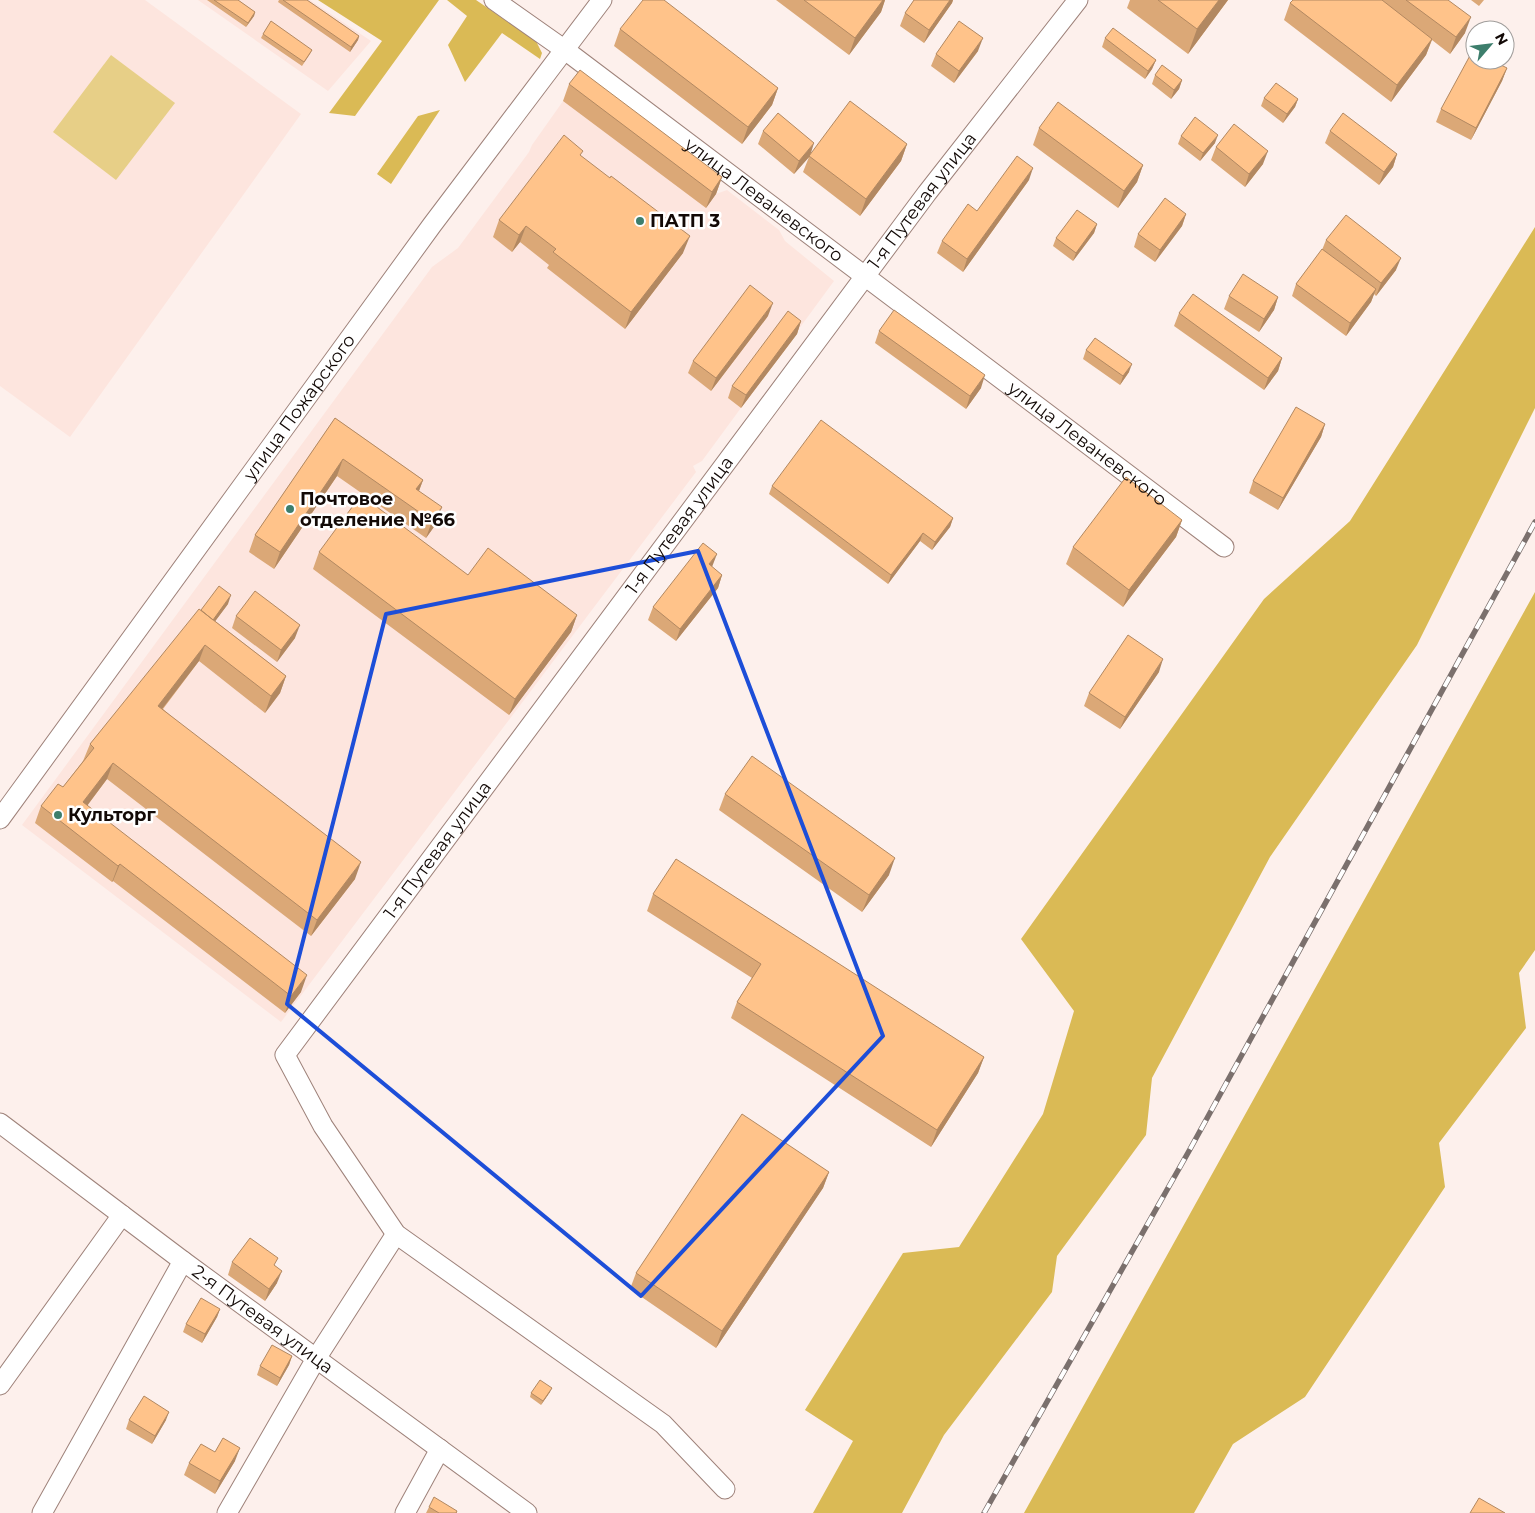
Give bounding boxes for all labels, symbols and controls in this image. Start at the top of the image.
north arrow [1465,20,1515,70]
text: N [1491,30,1512,48]
street label: 1-я Путевая улица [863,128,981,274]
street label: улица Леваневского [679,132,848,267]
place label: ПАТП 3 [650,210,721,232]
marker: ПАТП 3 [634,215,646,227]
street label: улица Пожарского [238,330,360,486]
street label: улица Леваневского [1003,376,1171,511]
street label: 1-я Путевая улица [621,452,738,598]
place label: Почтовое отделение №66 [300,488,455,531]
marker: Почтовое отделение №66 [284,503,296,515]
street label: 1-я Путевая улица [379,777,496,923]
place label: Культорг [68,804,157,826]
marker: Культорг [52,809,64,821]
street label: 2-я Путевая улица [188,1260,338,1378]

